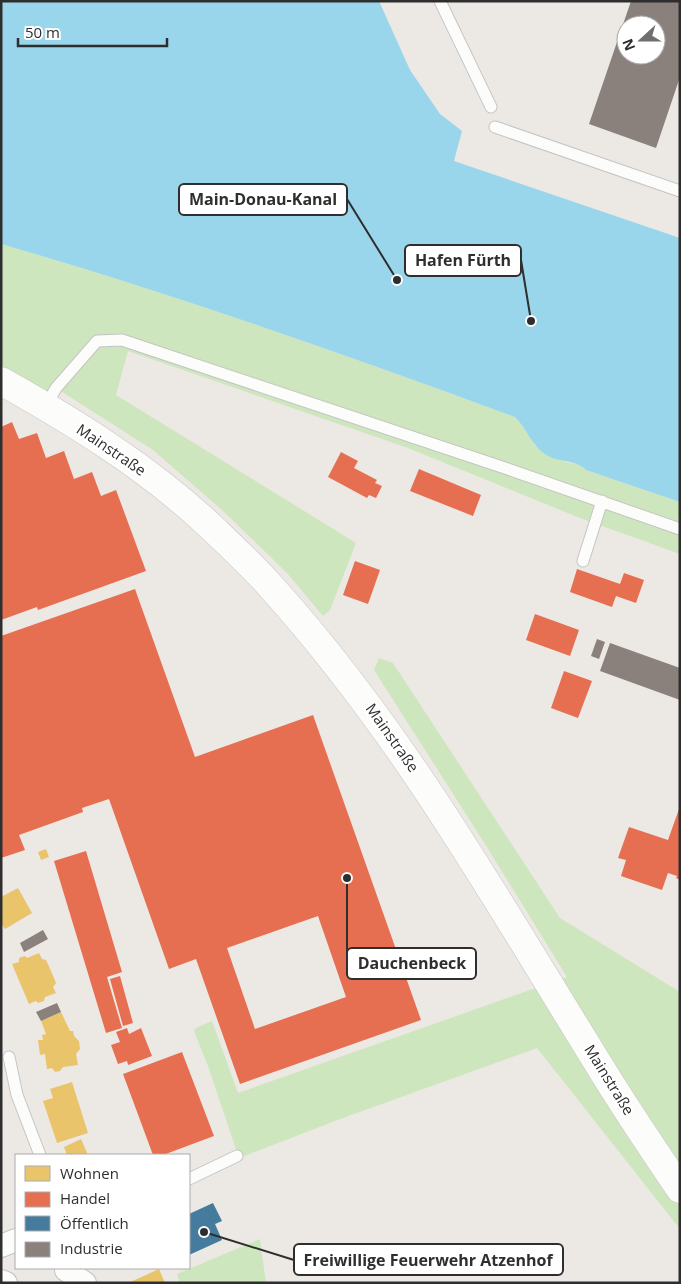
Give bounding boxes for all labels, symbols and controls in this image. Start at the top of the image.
scale bar [18,15,166,47]
north arrow [616,15,666,65]
text: 50 m [25,22,60,42]
text: N [617,36,639,54]
callout: Main-Donau-Kanal [179,184,347,215]
text: Main-Donau-Kanal [189,188,337,210]
callout: Hafen Fürth [405,245,521,276]
text: Hafen Fürth [415,249,511,271]
street label: Mainstraße [73,419,150,480]
street label: Mainstraße [362,699,424,776]
callout: Dauchenbeck [347,948,476,979]
text: Dauchenbeck [358,952,466,974]
street label: Mainstraße [580,1040,639,1118]
legend [15,1154,190,1269]
text: Wohnen [60,1163,119,1183]
text: Handel [60,1188,110,1208]
text: Öffentlich [60,1213,129,1233]
text: Industrie [60,1238,123,1258]
callout: Freiwillige Feuerwehr Atzenhof [294,1244,563,1275]
text: Freiwillige Feuerwehr Atzenhof [303,1249,553,1271]

